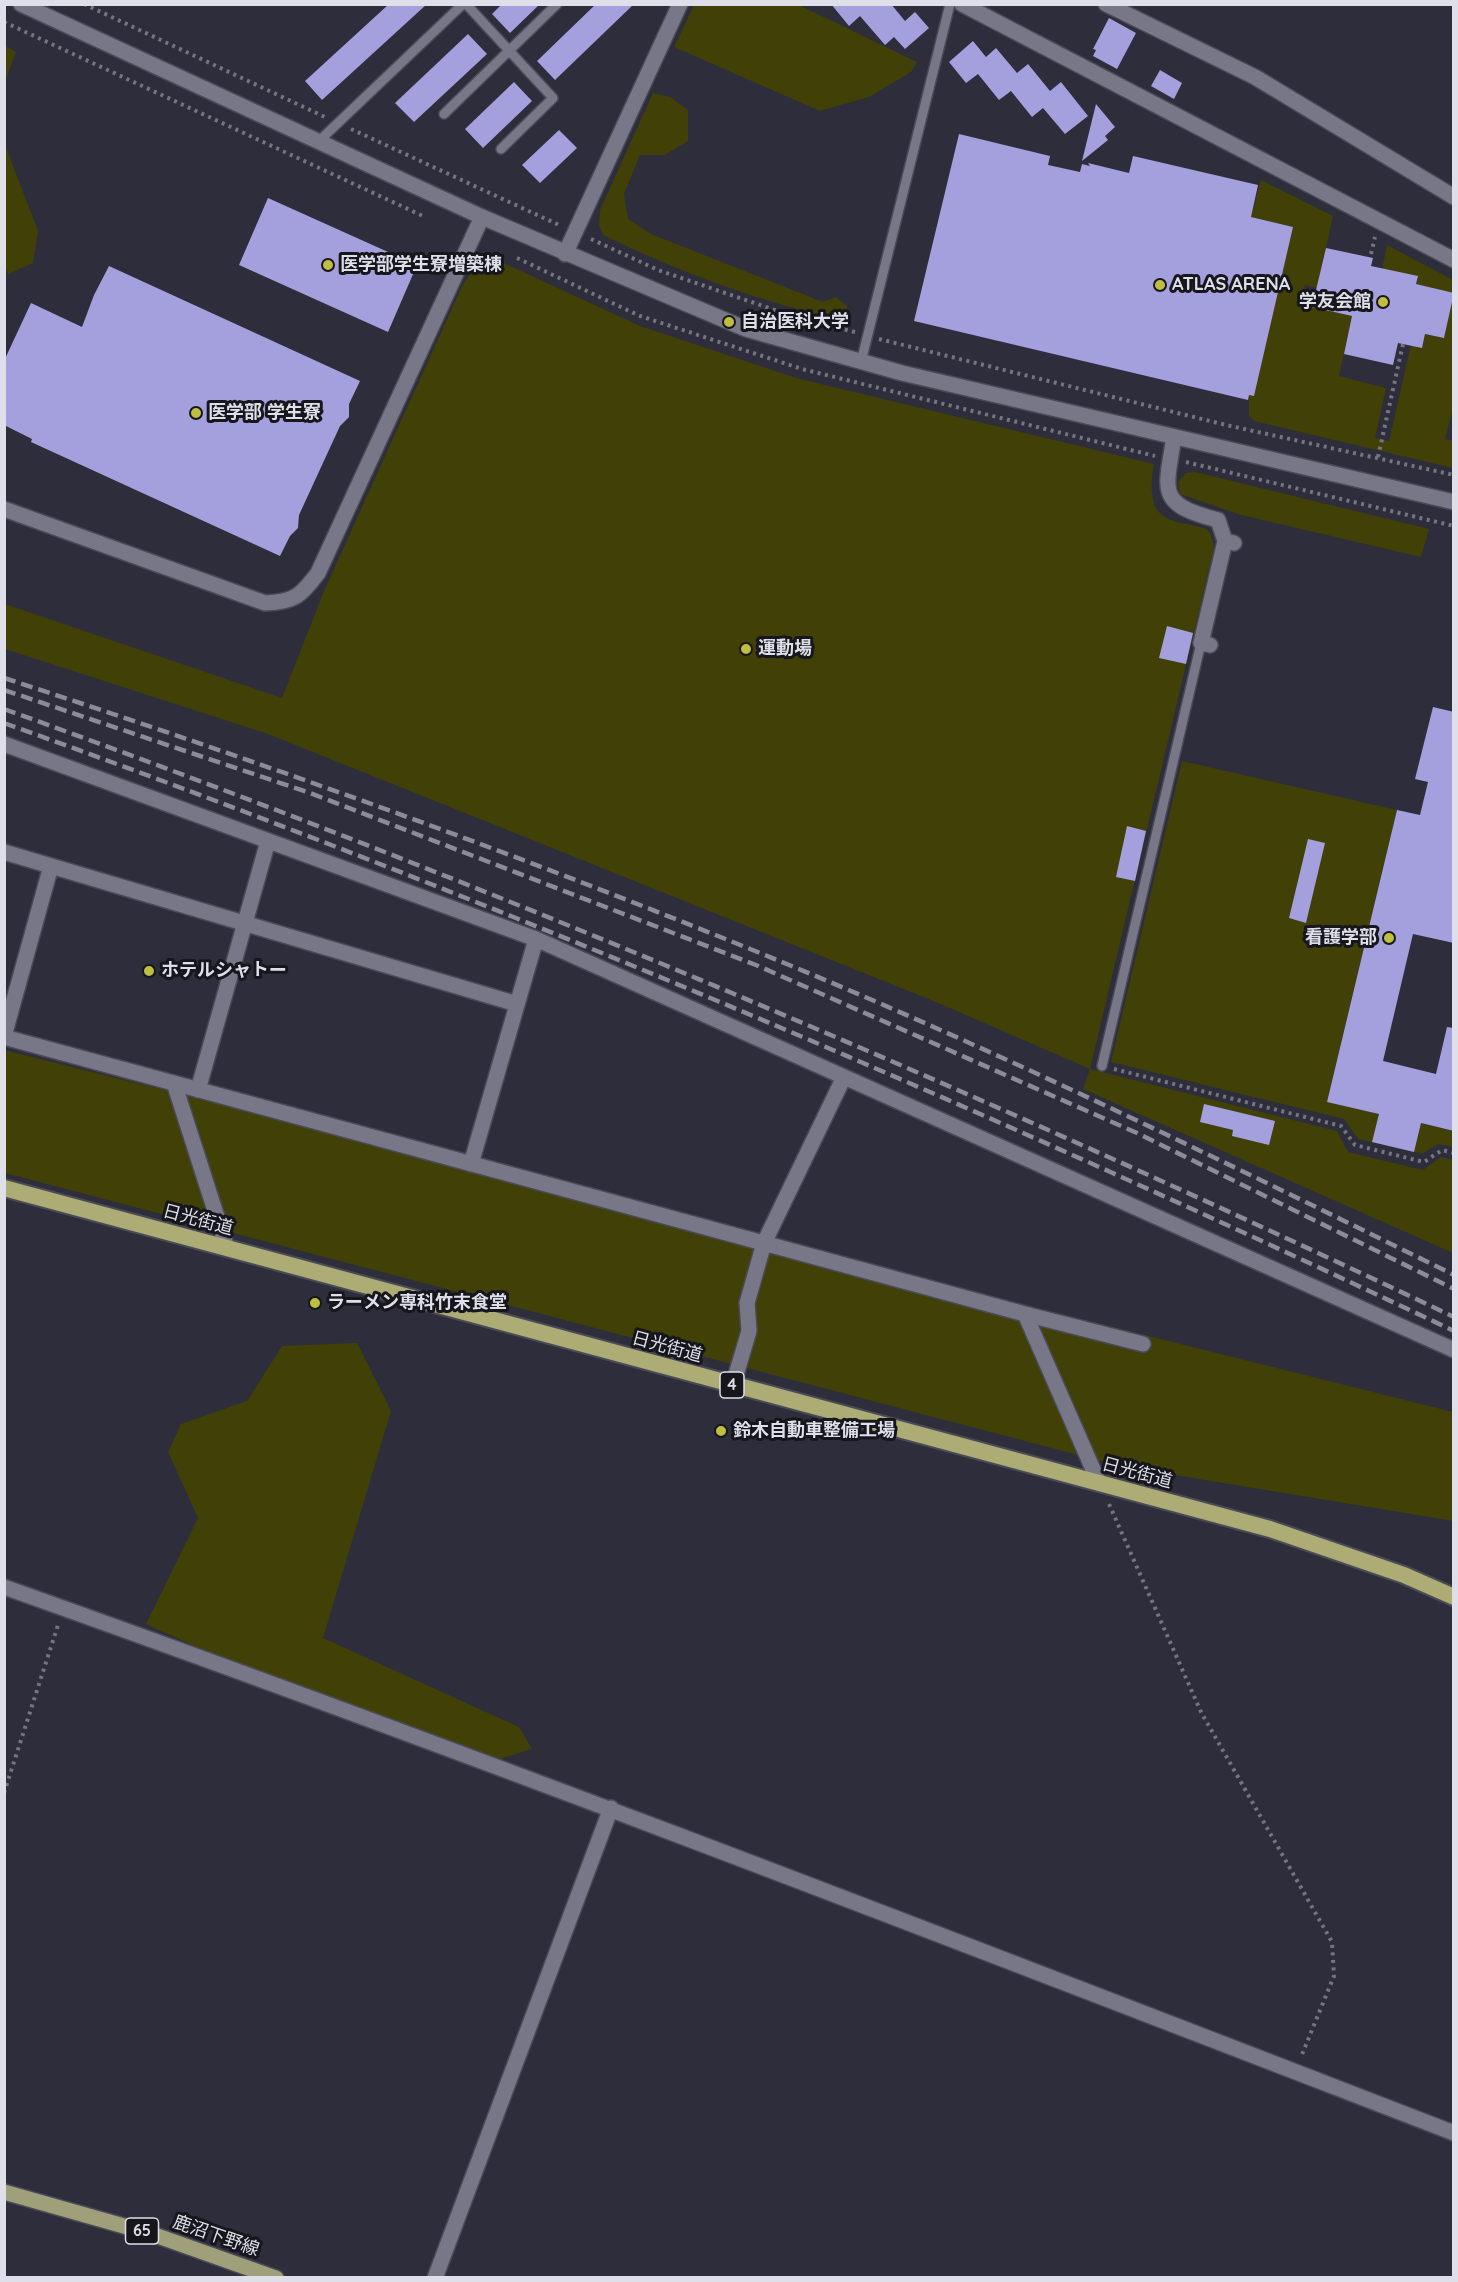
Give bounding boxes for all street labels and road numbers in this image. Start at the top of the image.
street label: 日光街道 [160,1200,236,1240]
street label: 日光街道 [629,1327,705,1367]
road number: 4 [720,1372,744,1398]
street label: 日光街道 [1099,1453,1175,1493]
street label: 鹿沼下野線 [170,2211,262,2261]
road number: 65 [126,2218,158,2244]

